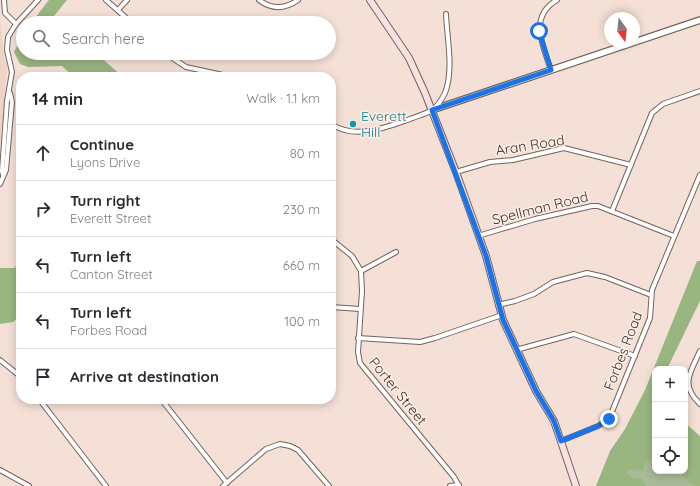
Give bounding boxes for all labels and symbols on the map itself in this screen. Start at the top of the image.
north arrow [604,12,640,48]
route start [530,22,548,40]
place label: Everett Hill [361,107,407,141]
marker: Everett Hill [348,119,358,129]
street label: Aran Road [494,131,566,159]
street label: Spellman Road [490,187,590,229]
street label: Forbes Road [600,309,646,393]
street label: Porter Street [365,353,431,429]
route end [600,410,618,428]

